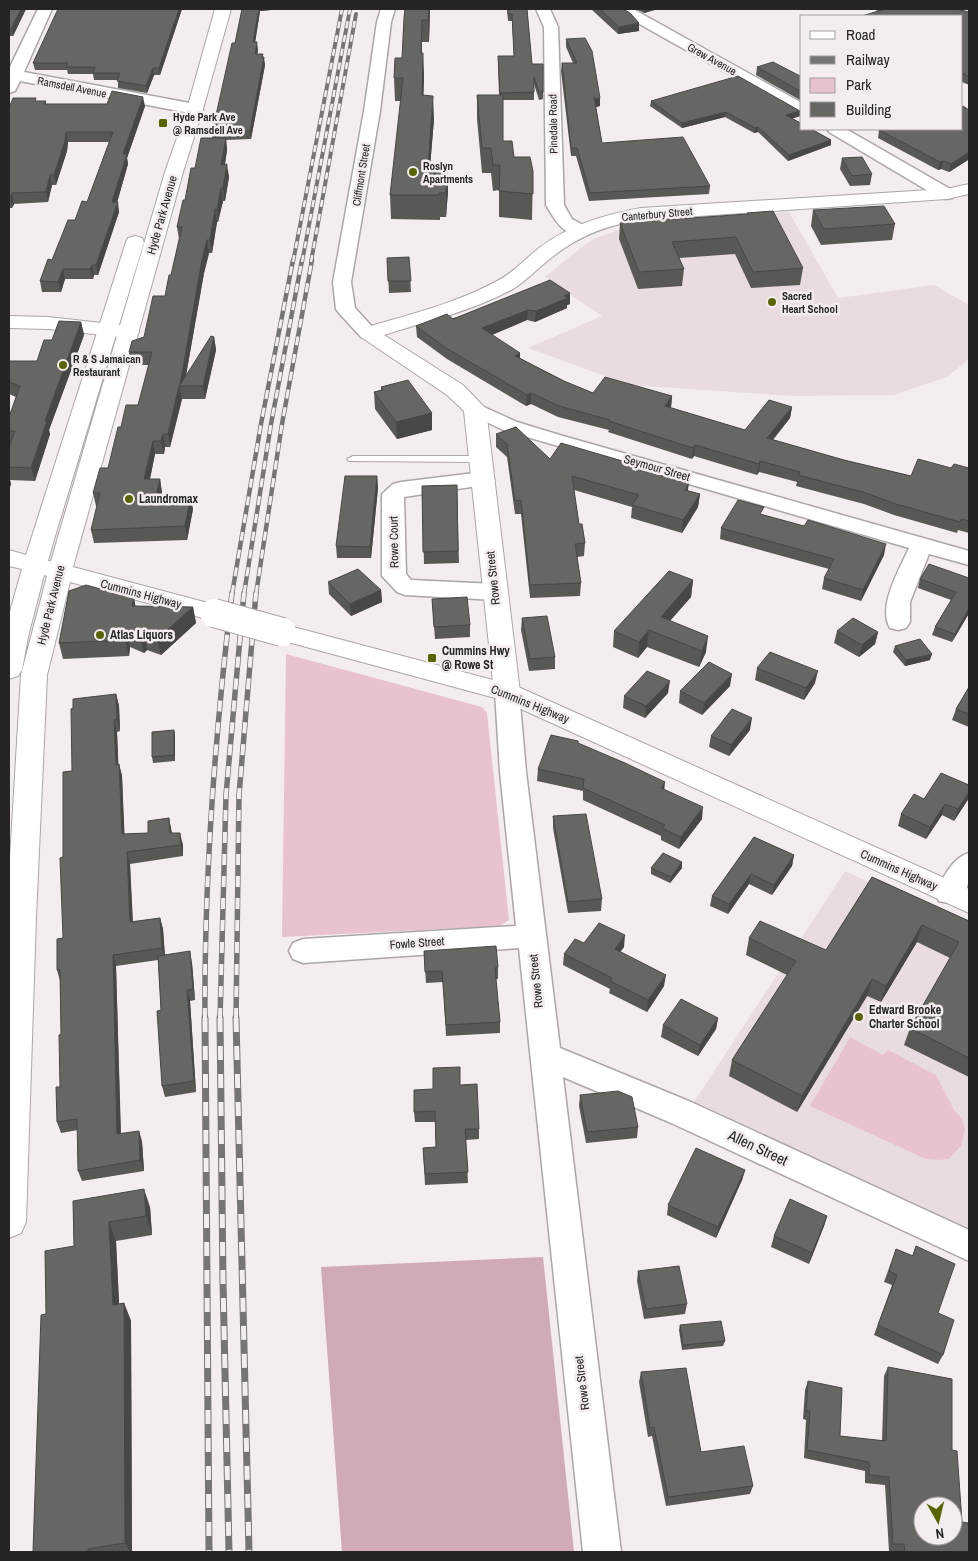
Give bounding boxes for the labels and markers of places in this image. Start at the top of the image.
place label: Hyde Park Ave @ Ramsdell Ave [173,110,243,137]
marker: Hyde Park Ave @ Ramsdell Ave [157,117,169,129]
place label: Roslyn Apartments [423,159,473,186]
marker: Roslyn Apartments [407,166,419,178]
place label: Sacred Heart School [782,289,838,316]
marker: Sacred Heart School [766,296,778,308]
place label: R & S Jamaican Restaurant [73,352,141,379]
marker: R & S Jamaican Restaurant [57,359,69,371]
place label: Laundromax [139,491,199,507]
marker: Laundromax [123,493,135,505]
place label: Atlas Liquors [110,627,173,643]
marker: Atlas Liquors [94,629,106,641]
place label: Cummins Hwy @ Rowe St [442,643,510,673]
marker: Cummins Hwy @ Rowe St [426,652,438,664]
place label: Edward Brooke Charter School [869,1002,942,1032]
marker: Edward Brooke Charter School [853,1011,865,1023]

